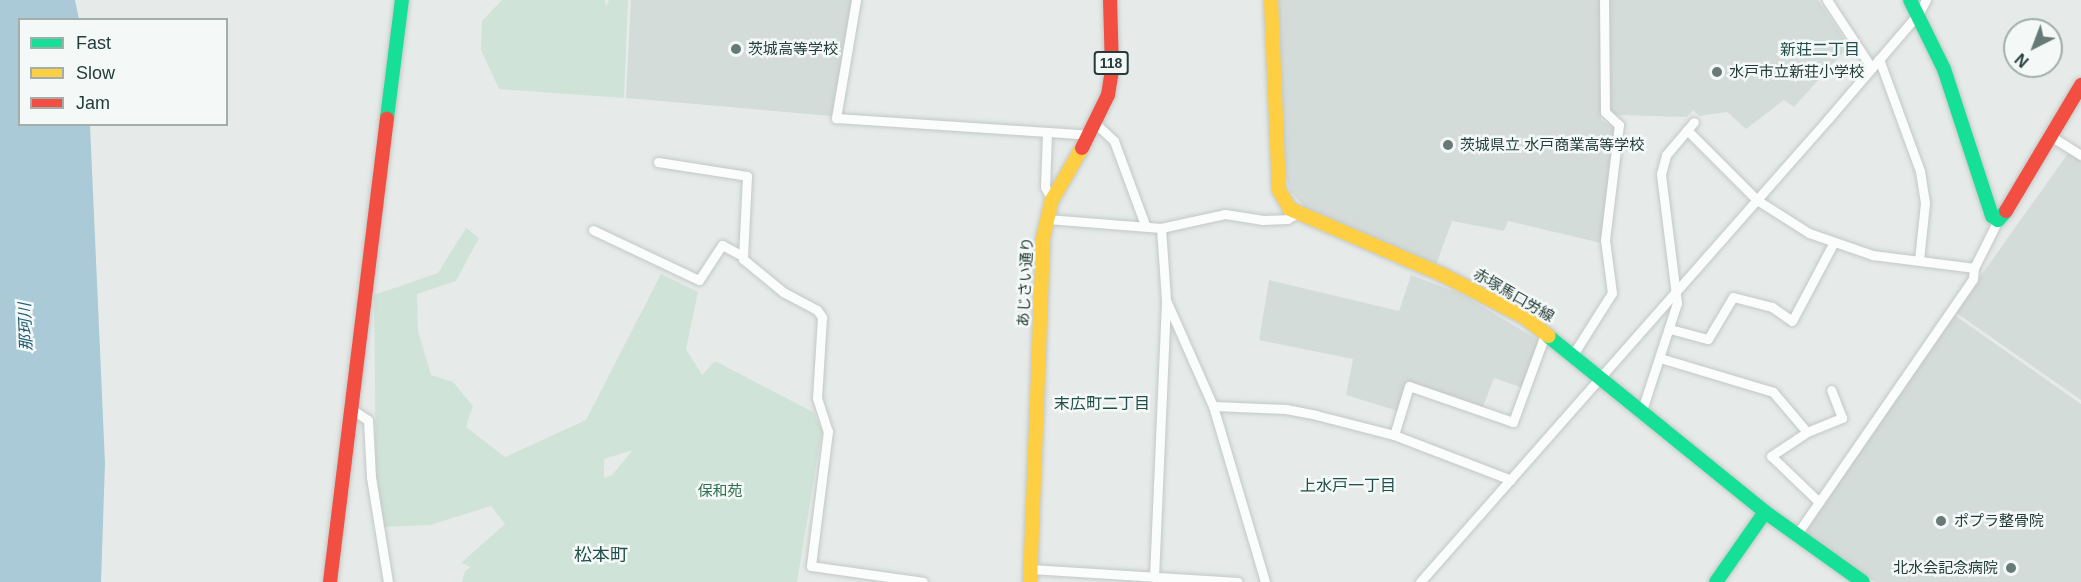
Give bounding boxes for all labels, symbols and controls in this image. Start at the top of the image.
legend [18,18,228,126]
north arrow [2003,18,2063,78]
text: Fast [76,33,111,53]
place label: 茨城高等学校 [748,40,838,58]
district label: 新荘二丁目 [1780,40,1860,60]
marker: 茨城高等学校 [729,42,743,56]
text: N [2012,50,2032,70]
road number: 118 [1093,52,1129,74]
text: Slow [76,63,115,83]
place label: 水戸市立新荘小学校 [1729,63,1864,81]
marker: 水戸市立新荘小学校 [1710,65,1724,79]
text: Jam [76,93,110,113]
place label: 茨城県立 水戸商業高等学校 [1460,136,1644,154]
marker: 茨城県立 水戸商業高等学校 [1441,138,1455,152]
street label: あじさい通り [1014,237,1036,327]
street label: 赤塚馬口労線 [1471,265,1557,325]
water label: 那珂川 [16,303,36,351]
district label: 末広町二丁目 [1054,394,1150,414]
district label: 上水戸一丁目 [1300,476,1396,496]
park label: 保和苑 [698,482,742,500]
marker: ポプラ整骨院 [1932,512,1950,530]
place label: ポプラ整骨院 [1954,512,2044,530]
district label: 松本町 [574,544,628,566]
place label: 北水会記念病院 [1893,559,1998,577]
marker: 北水会記念病院 [2002,559,2020,577]

